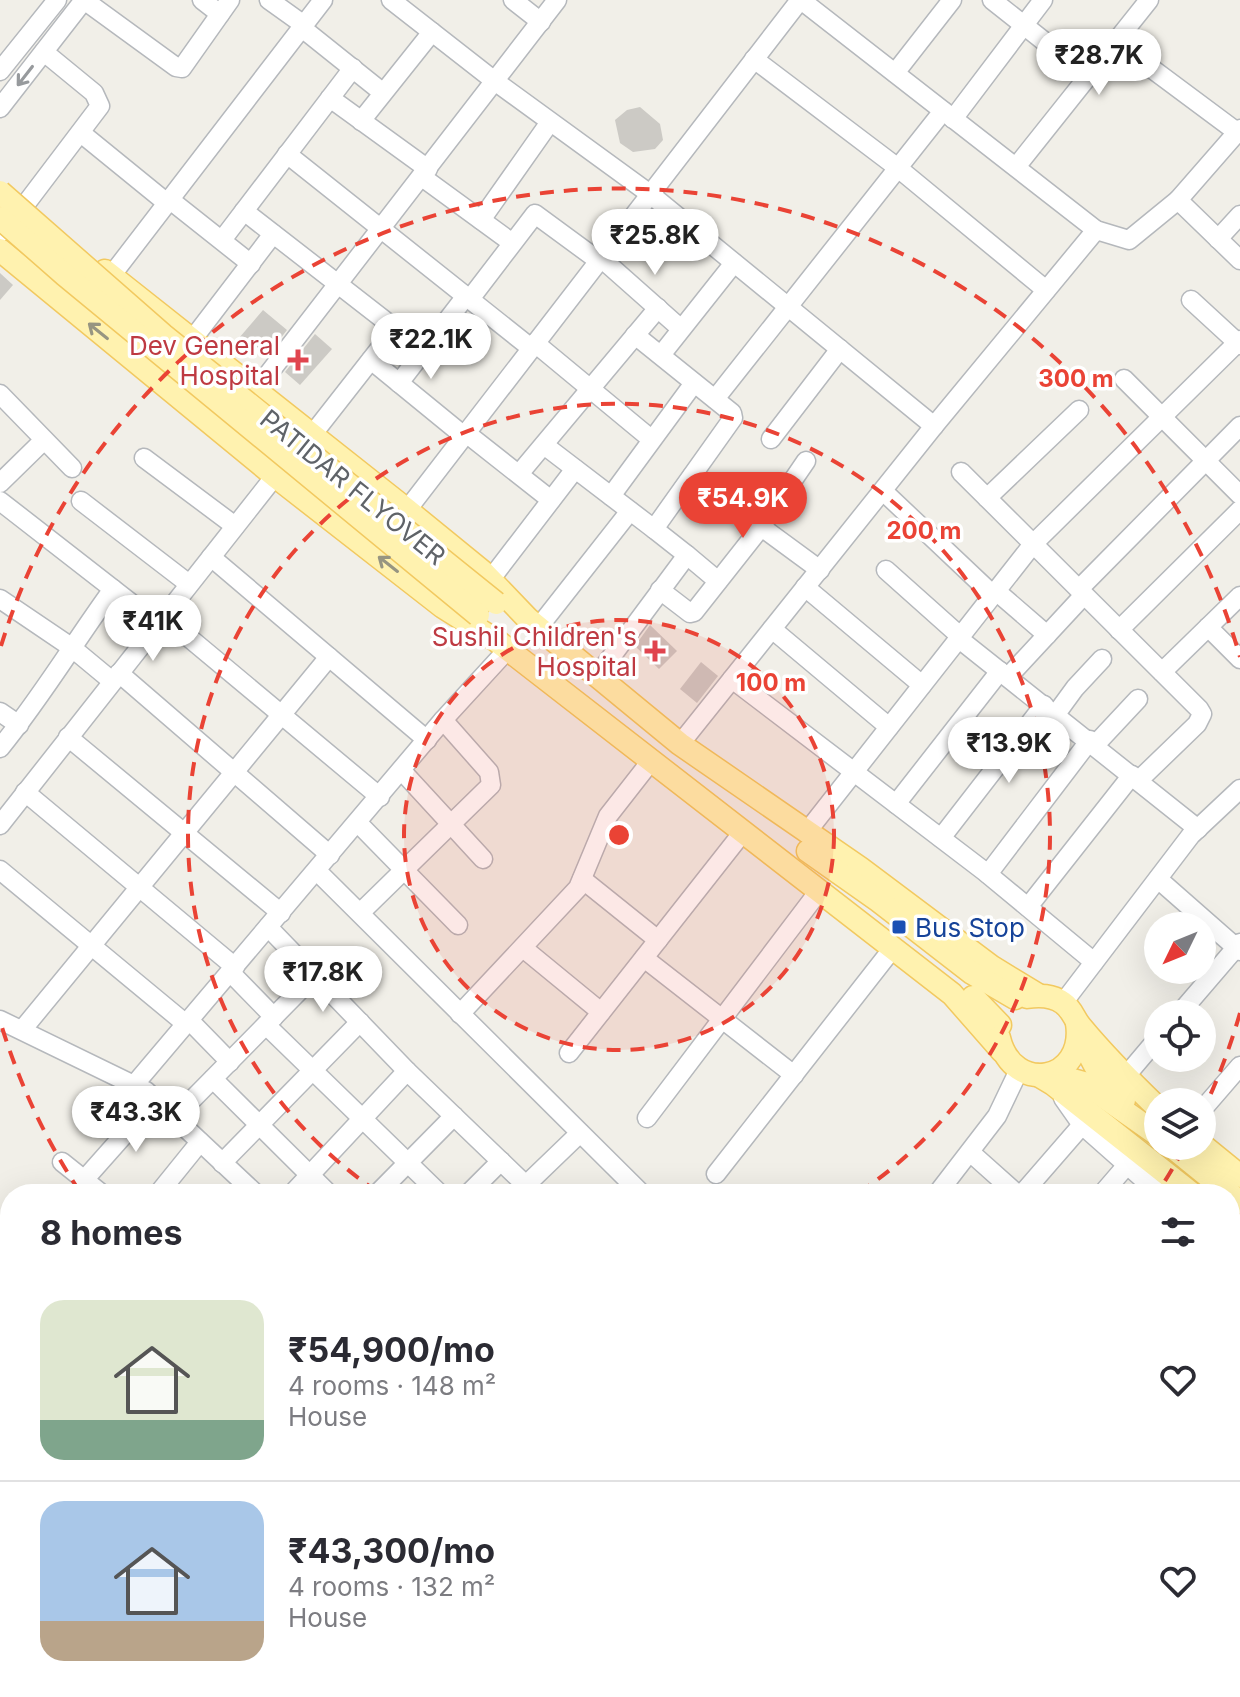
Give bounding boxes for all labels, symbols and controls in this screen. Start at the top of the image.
pin: ₹28.7K [1034,29,1164,97]
text: ₹28.7K [1054,39,1144,70]
one-way arrow [16,65,34,86]
pin: ₹25.8K [590,209,720,277]
text: ₹25.8K [610,219,700,250]
pin: ₹22.1K [366,313,496,381]
one-way arrow [88,322,109,340]
text: ₹22.1K [389,323,473,354]
place label: Dev General Hospital [129,330,280,391]
marker: Dev General Hospital [287,349,309,371]
text: 300 m [1038,364,1114,393]
street label: PATIDAR FLYOVER [254,403,452,571]
pin: ₹54.9K [678,472,808,540]
text: ₹54.9K [697,482,789,513]
text: 200 m [886,516,962,545]
one-way arrow [378,556,399,573]
pin: ₹41K [106,595,200,663]
text: ₹41K [122,605,184,636]
place label: Sushil Children's Hospital [432,621,637,682]
marker: Sushil Children's Hospital [644,640,666,662]
text: 100 m [736,668,806,697]
pin: ₹13.9K [944,717,1074,785]
text: ₹13.9K [966,727,1052,758]
centre of rings [605,821,633,849]
place label: Bus Stop [915,912,1025,943]
north arrow [1144,912,1216,984]
map controls [1144,912,1216,1160]
marker: Bus Stop [890,918,908,936]
pin: ₹17.8K [258,946,388,1014]
text: ₹17.8K [282,956,364,987]
button: locate [1144,1000,1216,1072]
pin: ₹43.3K [71,1086,201,1154]
button: layers [1144,1088,1216,1160]
text: ₹43.3K [90,1096,182,1127]
icon: filters [1156,1210,1200,1254]
text: 8 homes [40,1212,183,1253]
text: ₹54,900/mo [288,1329,495,1370]
icon: home [104,1332,200,1428]
icon: heart [1156,1358,1200,1402]
text: 4 rooms · 148 m² [288,1370,496,1401]
text: House [288,1401,367,1432]
text: ₹43,300/mo [288,1530,495,1571]
icon: home [104,1533,200,1629]
icon: heart [1156,1559,1200,1603]
text: 4 rooms · 132 m² [288,1571,495,1602]
text: House [288,1602,367,1633]

